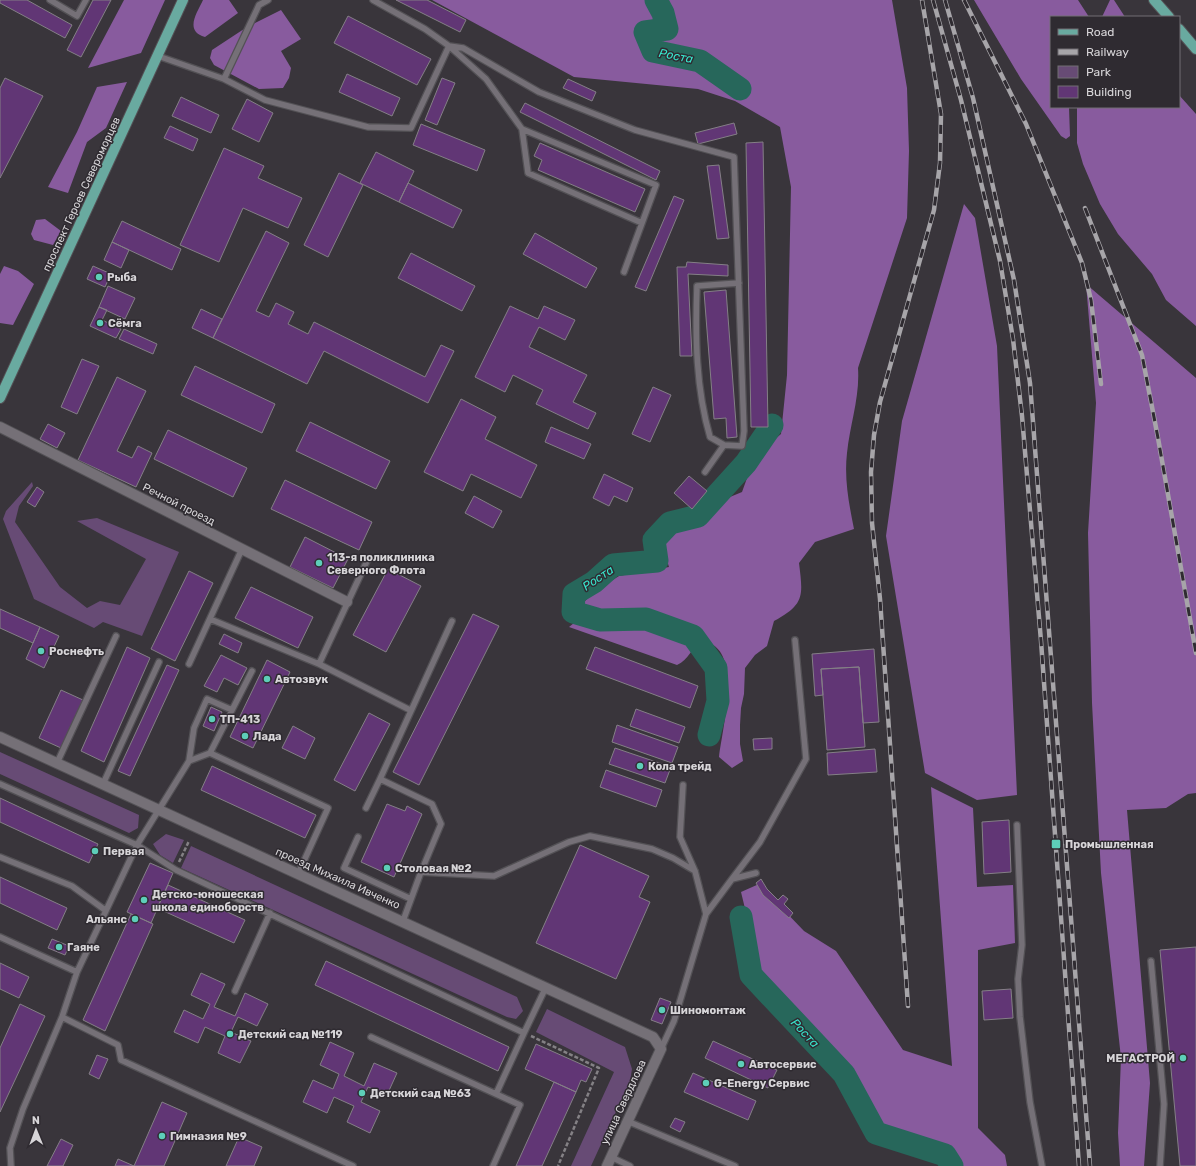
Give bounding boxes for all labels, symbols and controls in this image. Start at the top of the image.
legend [1050,16,1180,108]
text: Road [1086,25,1114,39]
text: Railway [1086,45,1129,59]
water label: Роста [658,46,694,66]
text: Park [1086,65,1112,79]
text: Building [1086,85,1132,99]
street label: проспект Героев Североморцев [40,115,123,274]
place label: Рыба [107,271,137,284]
marker: Рыба [94,272,104,282]
place label: Сёмга [108,317,142,330]
marker: Сёмга [95,318,105,328]
street label: Речной проезд [140,481,217,528]
place label: 113-я поликлиника Северного Флота [327,551,435,577]
marker: 113-я поликлиника Северного Флота [314,558,324,568]
water label: Роста [580,563,616,593]
place label: Роснефть [49,645,104,658]
marker: Роснефть [36,646,46,656]
place label: Автозвук [275,673,329,686]
marker: Автозвук [262,674,272,684]
place label: ТП-413 [220,713,260,726]
marker: ТП-413 [207,714,217,724]
place label: Лада [253,730,282,743]
marker: Лада [240,731,250,741]
place label: Кола трейд [648,760,711,773]
marker: Кола трейд [635,761,645,771]
marker: Промышленная [1050,838,1062,850]
place label: Промышленная [1065,838,1154,851]
place label: Первая [103,845,144,858]
street label: проезд Михаила Ивченко [274,845,402,912]
marker: Первая [90,846,100,856]
place label: Столовая №2 [395,862,472,875]
marker: Столовая №2 [382,863,392,873]
place label: Детско-юношеская школа единоборств [152,888,264,914]
marker: Детско-юношеская школа единоборств [139,895,149,905]
place label: Альянс [86,913,127,926]
marker: Альянс [130,914,140,924]
place label: Гаяне [67,941,100,954]
marker: Гаяне [54,942,64,952]
place label: Шиномонтаж [670,1004,746,1017]
marker: Шиномонтаж [657,1005,667,1015]
water label: Роста [788,1016,822,1050]
place label: Детский сад №119 [238,1028,343,1041]
marker: Детский сад №119 [225,1029,235,1039]
place label: МЕГАСТРОЙ [1106,1052,1175,1065]
marker: МЕГАСТРОЙ [1178,1053,1188,1063]
street label: улица Свердлова [598,1058,649,1147]
place label: Автосервис [749,1058,817,1071]
marker: Автосервис [736,1059,746,1069]
place label: G-Energy Сервис [714,1077,810,1090]
marker: G-Energy Сервис [701,1078,711,1088]
place label: Детский сад №63 [370,1087,471,1100]
marker: Детский сад №63 [357,1088,367,1098]
north arrow [16,1110,56,1150]
text: N [32,1114,40,1127]
place label: Гимназия №9 [170,1130,247,1143]
marker: Гимназия №9 [157,1131,167,1141]

